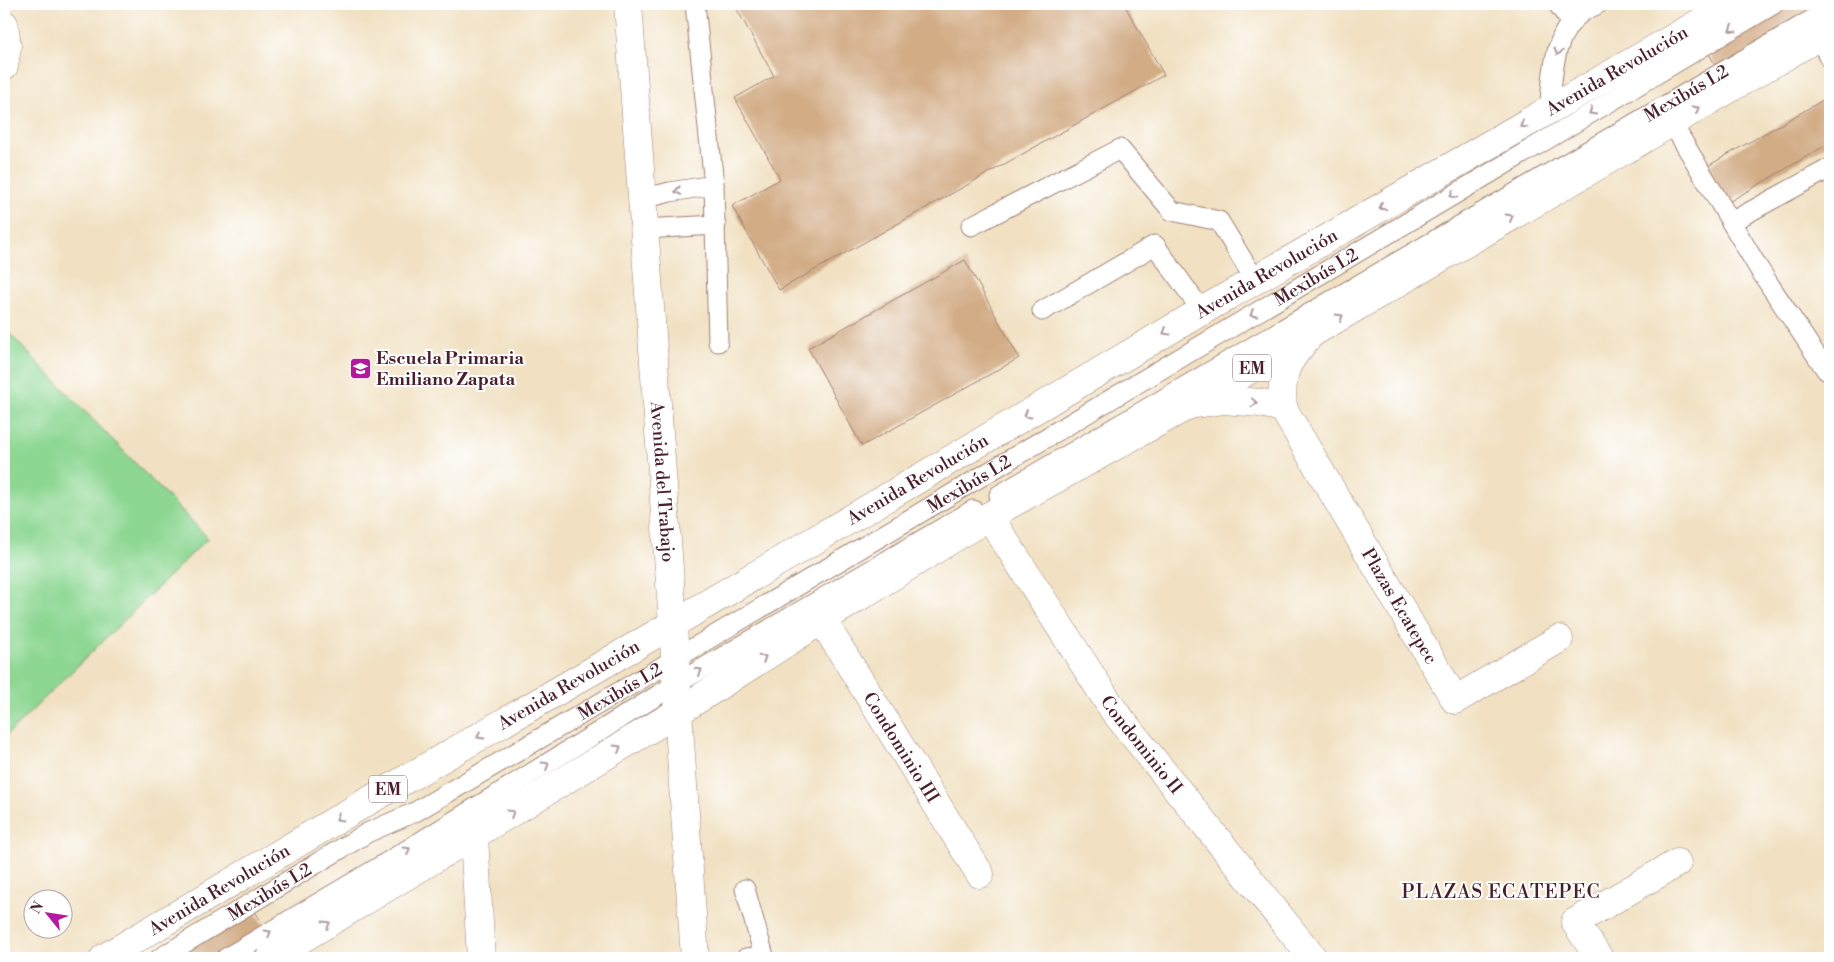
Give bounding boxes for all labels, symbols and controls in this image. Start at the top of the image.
street label: Avenida Revolución [1541,21,1693,122]
one-way arrow [1729,22,1738,32]
one-way arrow [1553,48,1563,56]
street label: Mexibús L2 [1640,60,1733,127]
one-way arrow [1589,105,1598,115]
one-way arrow [1691,105,1700,115]
one-way arrow [1519,119,1528,129]
one-way arrow [674,185,682,195]
one-way arrow [1449,189,1458,199]
one-way arrow [1379,200,1388,210]
one-way arrow [1505,214,1514,224]
street label: Avenida Revolución [1191,224,1342,325]
street label: Mexibús L2 [1270,243,1363,311]
one-way arrow [1250,308,1259,318]
one-way arrow [1335,313,1344,323]
one-way arrow [1163,326,1172,336]
place label: Escuela Primaria Emiliano Zapata [376,347,524,391]
road number: EM [1233,354,1271,382]
school or university icon: Escuela Primaria Emiliano Zapata [348,356,372,380]
one-way arrow [1250,397,1258,408]
street label: Avenida del Trabajo [645,399,679,563]
one-way arrow [1023,409,1032,419]
street label: Avenida Revolución [842,429,993,531]
street label: Mexibús L2 [923,450,1016,518]
street label: Plazas Ecatepec [1356,544,1442,668]
street label: Avenida Revolución [493,635,644,736]
one-way arrow [758,654,767,664]
street label: Mexibús L2 [574,658,667,726]
one-way arrow [694,667,703,677]
street label: Condominio III [858,688,944,807]
street label: Condominio II [1095,691,1187,799]
one-way arrow [476,730,485,740]
one-way arrow [612,745,621,755]
one-way arrow [540,761,549,771]
road number: EM [369,776,407,802]
one-way arrow [506,810,515,820]
one-way arrow [336,811,345,821]
street label: Avenida Revolución [144,839,295,941]
one-way arrow [402,846,411,856]
street label: Mexibús L2 [224,858,316,926]
district label: PLAZAS ECATEPEC [1402,880,1600,904]
north arrow [22,890,72,940]
text: N [27,899,48,917]
one-way arrow [321,920,330,930]
one-way arrow [262,930,271,940]

